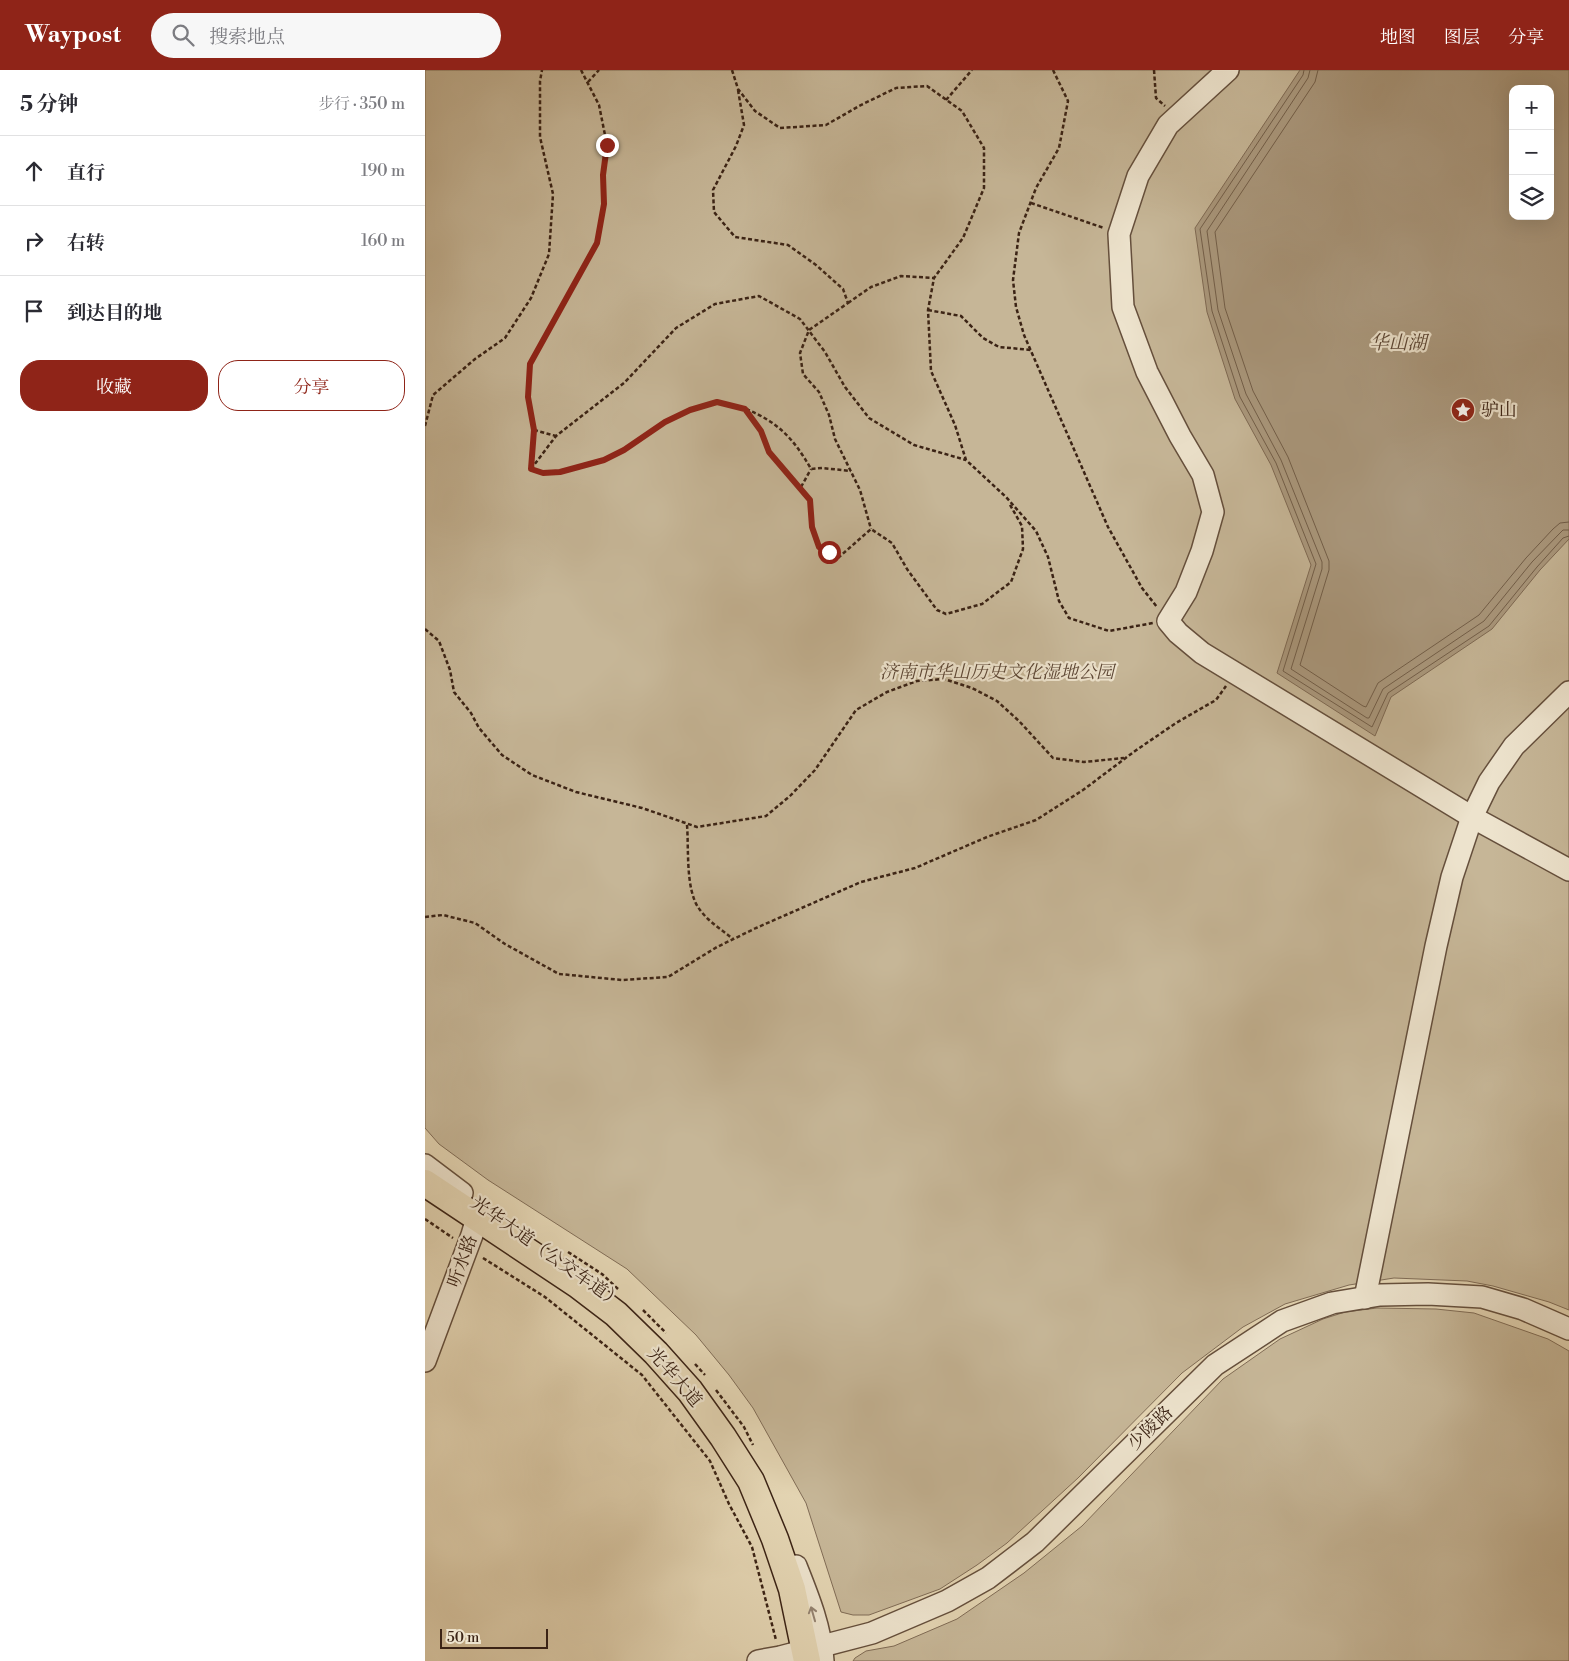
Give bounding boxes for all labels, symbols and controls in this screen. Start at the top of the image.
search box [151,13,501,58]
text: Waypost [25,20,121,50]
icon: search [169,21,197,49]
text: 搜索地点 [209,25,285,49]
text: 地图 [1380,26,1416,49]
text: 图层 [1444,26,1480,49]
text: 分享 [1508,26,1544,49]
map controls [1509,85,1554,220]
button: + [1509,85,1554,130]
text: 5 分钟 [20,92,78,118]
text: 步行 · 350 m [318,94,405,114]
button: − [1509,130,1554,175]
route end [596,134,619,157]
icon: ahead [20,157,48,185]
text: 直行 [67,161,105,185]
text: 190 m [361,161,405,181]
button: layers [1509,175,1554,220]
icon: right [20,227,48,255]
text: 右转 [67,231,105,255]
text: 160 m [361,231,405,251]
icon: arrive [20,297,48,325]
text: 到达目的地 [67,301,162,325]
water label: 华山湖 [1369,331,1429,355]
button: 收藏 [20,360,208,411]
button: 分享 [218,360,405,411]
place icon: 驴山 [1450,397,1476,423]
place label: 驴山 [1481,399,1517,422]
route start [818,541,841,564]
park label: 济南市华山历史文化湿地公园 [880,661,1117,684]
street label: 光华大道（公交车道） [466,1191,627,1313]
street label: 听水路 [442,1232,483,1290]
street label: 光华大道 [642,1343,707,1412]
street label: 少陵路 [1123,1401,1178,1455]
one-way arrow [807,1606,817,1622]
scale bar [440,1626,547,1649]
text: 50 m [447,1629,479,1647]

